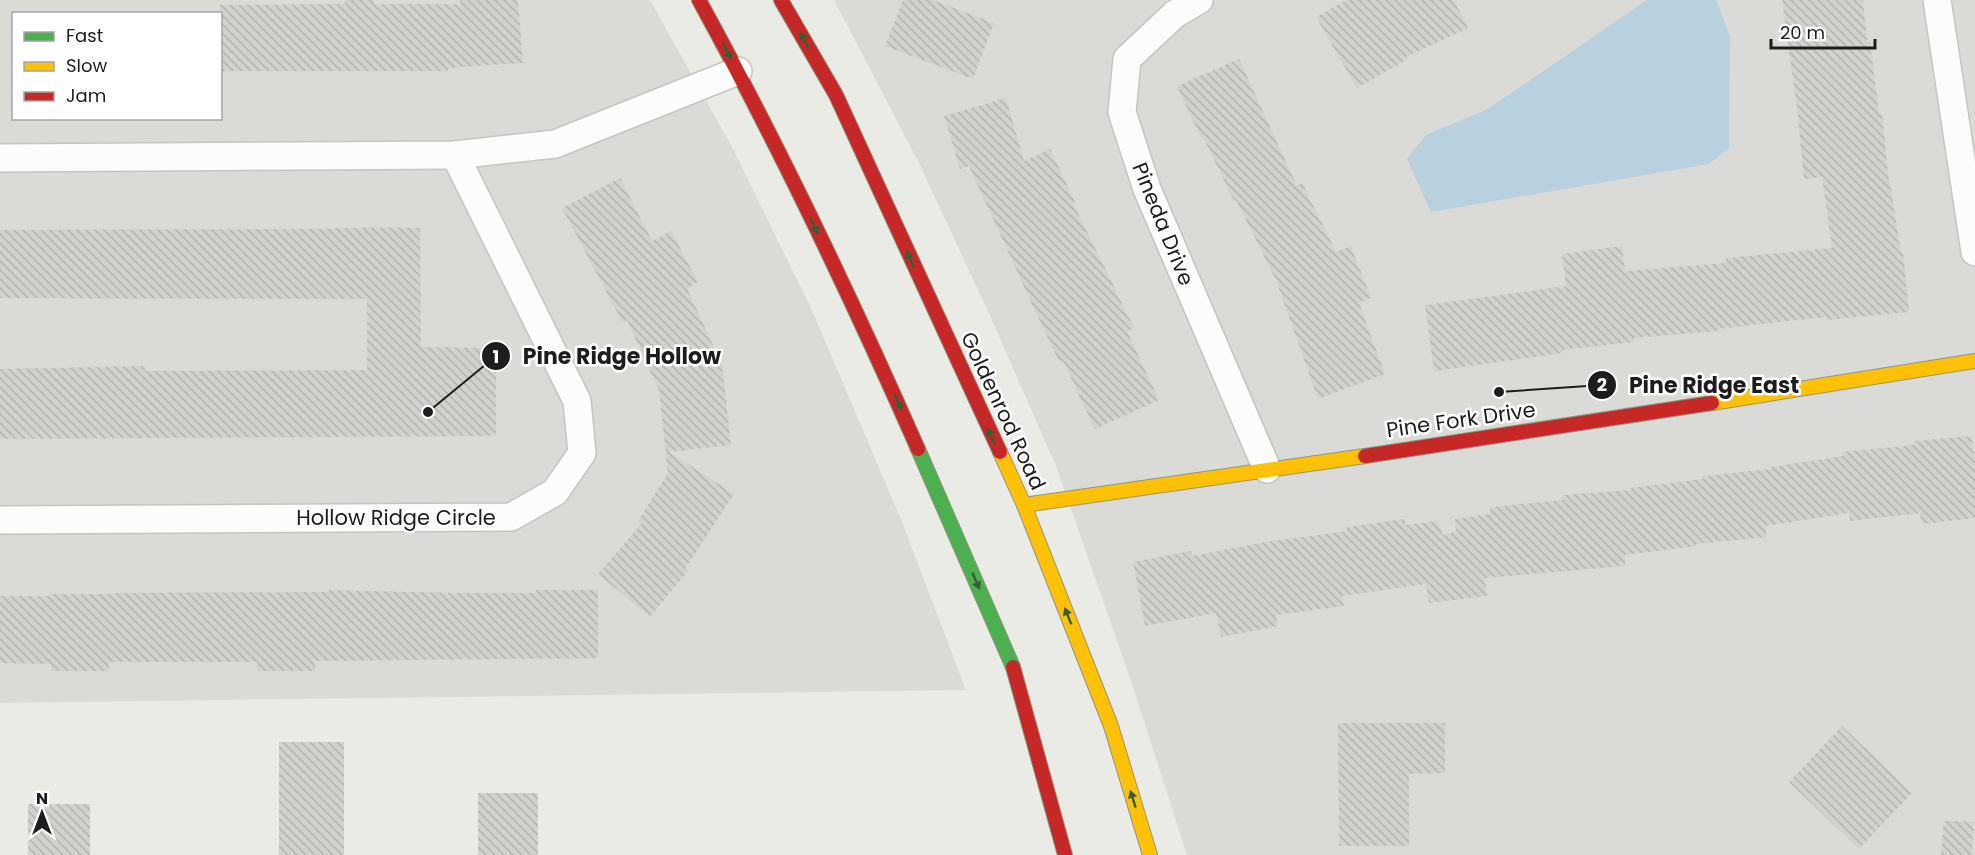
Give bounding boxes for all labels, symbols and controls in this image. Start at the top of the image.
legend [12,12,222,120]
scale bar [1771,12,1874,50]
text: 20 m [1780,20,1825,45]
text: Fast [66,23,103,48]
one-way arrow [799,32,810,48]
one-way arrow [722,43,732,60]
text: Slow [66,53,108,78]
text: Jam [66,83,106,108]
street label: Pineda Drive [1126,158,1201,290]
one-way arrow [810,217,819,234]
one-way arrow [905,250,914,268]
street label: Goldenrod Road [954,327,1053,495]
callout: Pine Ridge Hollow [481,336,734,376]
text: Pine Ridge Hollow [523,341,721,372]
text: 1 [493,344,499,369]
callout: Pine Ridge East [1587,365,1811,405]
text: Pine Ridge East [1629,370,1799,401]
text: 2 [1597,372,1607,397]
one-way arrow [893,394,902,411]
street label: Pine Fork Drive [1384,395,1537,444]
one-way arrow [987,428,996,445]
street label: Hollow Ridge Circle [296,503,496,532]
one-way arrow [971,572,981,590]
one-way arrow [1062,606,1072,624]
north arrow [12,783,72,843]
text: N [36,787,48,810]
one-way arrow [1128,790,1137,808]

